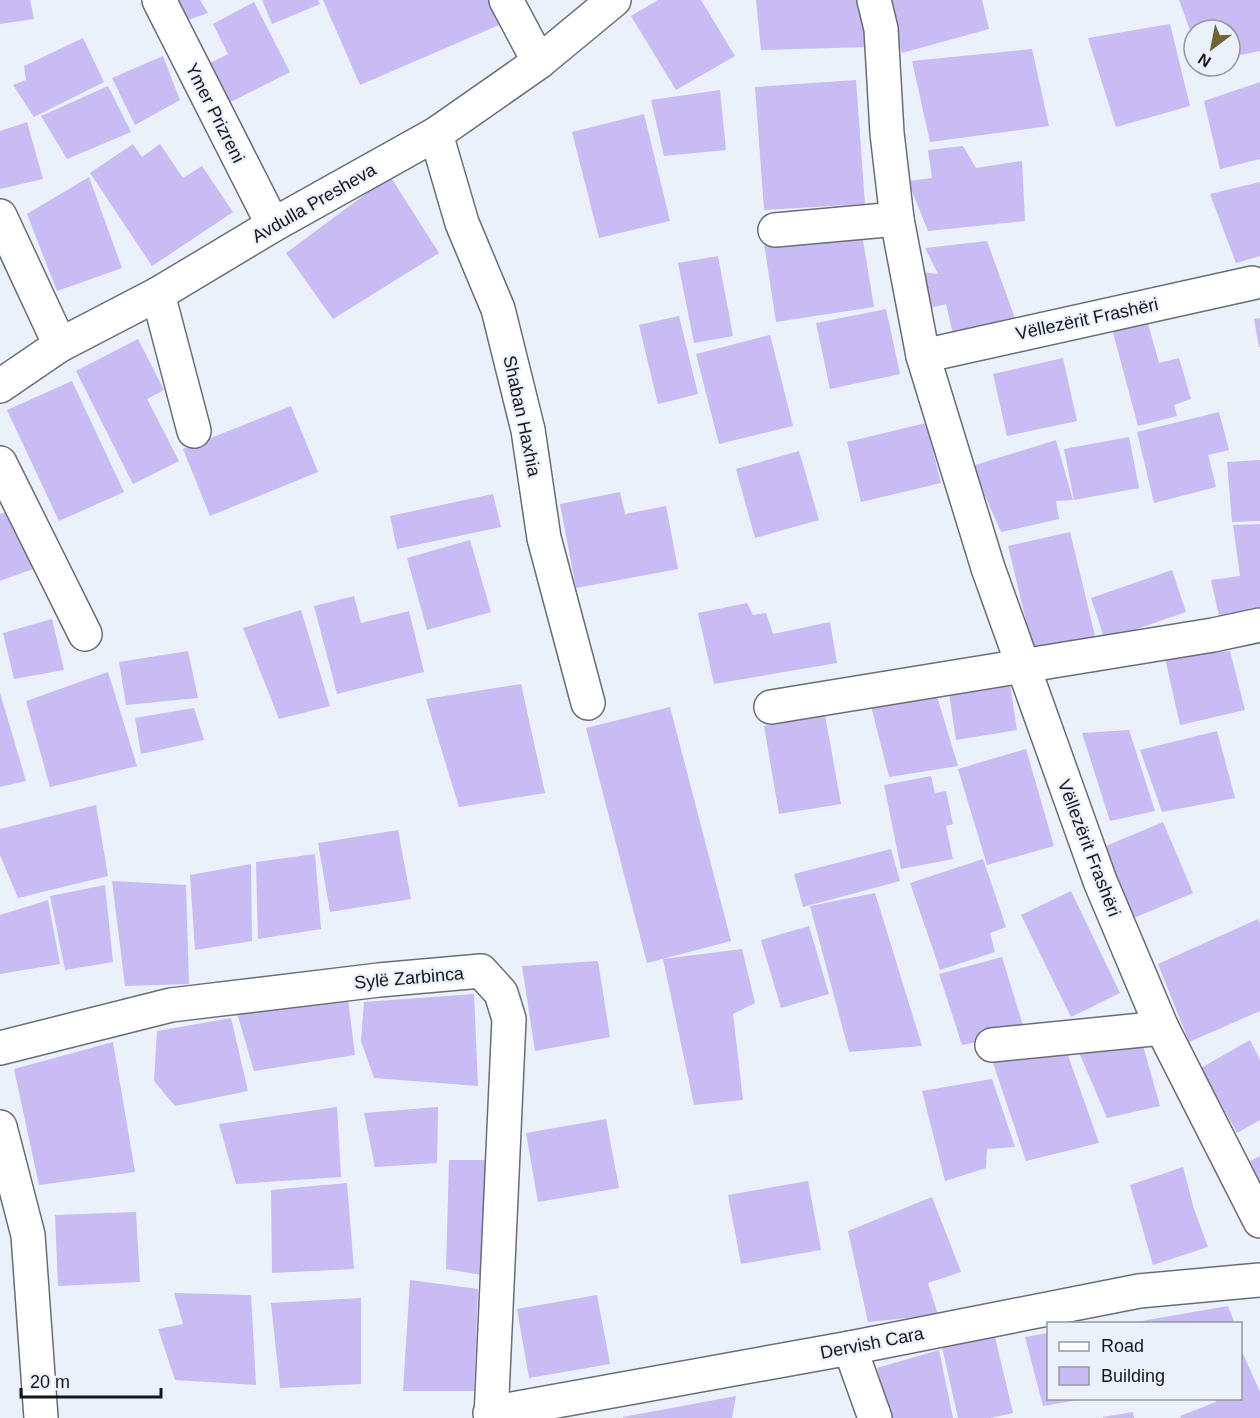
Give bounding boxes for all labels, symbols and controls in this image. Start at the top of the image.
north arrow [1182,18,1242,78]
text: N [1195,50,1214,71]
street label: Ymer Prizreni [181,60,249,166]
street label: Avdulla Presheva [248,159,380,247]
street label: Vëllezërit Frashëri [1014,294,1160,344]
street label: Shaban Haxhia [499,354,545,479]
street label: Vëllezërit Frashëri [1054,777,1124,919]
street label: Sylë Zarbinca [353,963,466,993]
legend [1047,1322,1242,1400]
street label: Dervish Cara [819,1323,926,1363]
text: Road [1101,1336,1144,1356]
scale bar [21,1361,160,1399]
text: Building [1101,1366,1165,1386]
text: 20 m [30,1372,70,1392]

